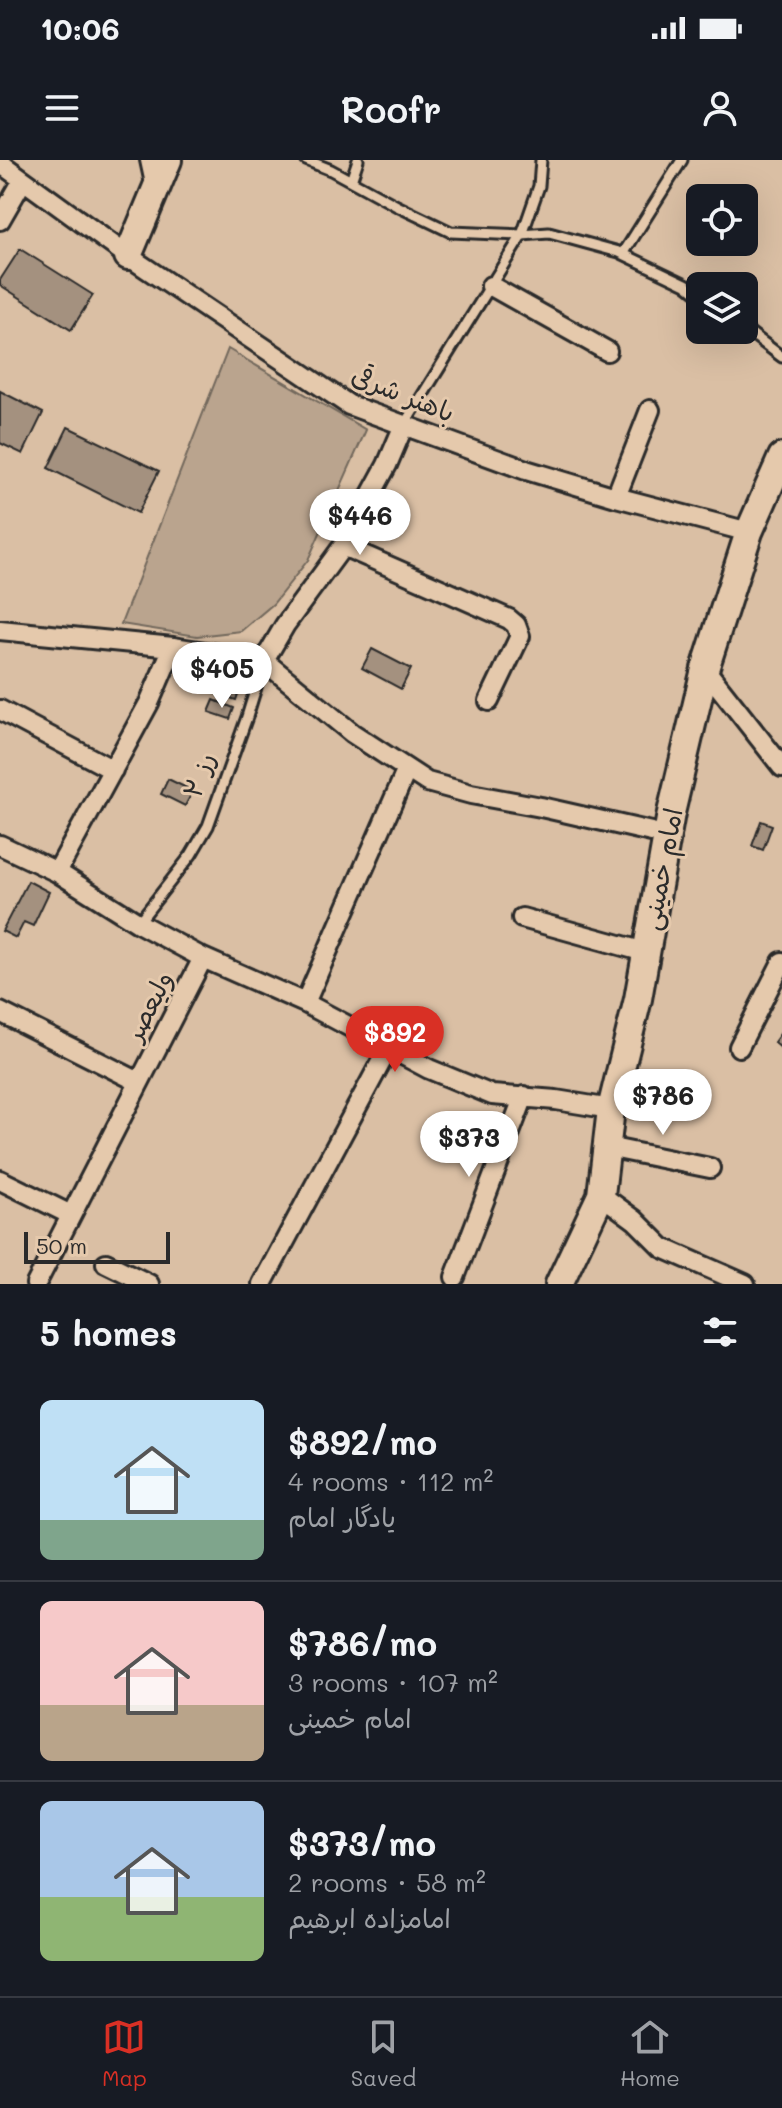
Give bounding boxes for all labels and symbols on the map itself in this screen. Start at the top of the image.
street label: باهنر شرقی [347,357,460,429]
pin: $446 [313,489,407,557]
pin: $405 [175,642,269,710]
street label: رز ۲ [174,747,222,802]
street label: امام خمینی [633,805,693,934]
street label: ولیعصر [115,965,180,1048]
pin: $892 [348,1006,442,1074]
pin: $786 [616,1069,710,1137]
pin: $373 [422,1111,516,1179]
scale bar [24,1228,170,1264]

